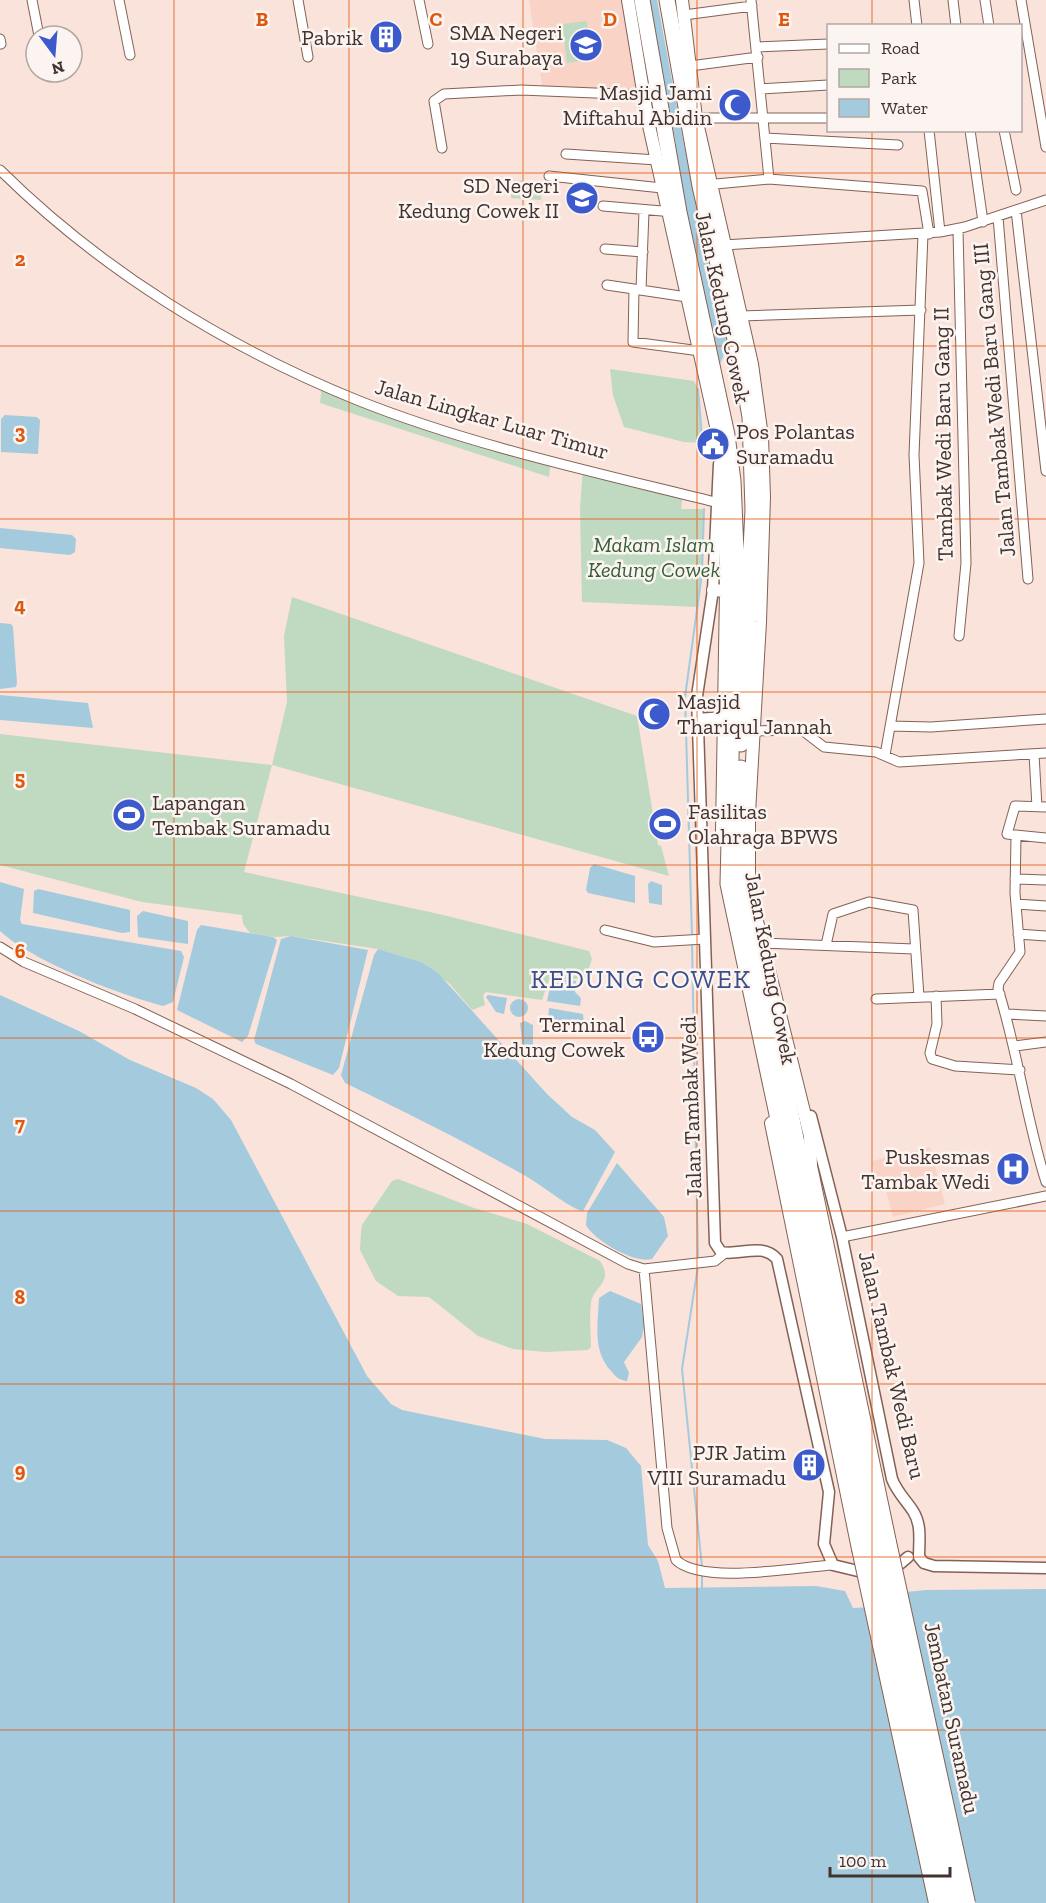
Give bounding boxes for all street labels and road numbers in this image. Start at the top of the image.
street label: Jalan Kedung Cowek [689,208,757,406]
street label: Jalan Tambak Wedi Baru Gang III [967,242,1021,558]
street label: Tambak Wedi Baru Gang II [927,307,959,561]
street label: Jalan Lingkar Luar Timur [372,373,612,465]
street label: Jalan Kedung Cowek [739,869,803,1067]
street label: Jalan Tambak Wedi [674,1015,708,1199]
street label: Jalan Tambak Wedi Baru [853,1248,932,1482]
street label: Jembatan Suramadu [918,1620,986,1817]

